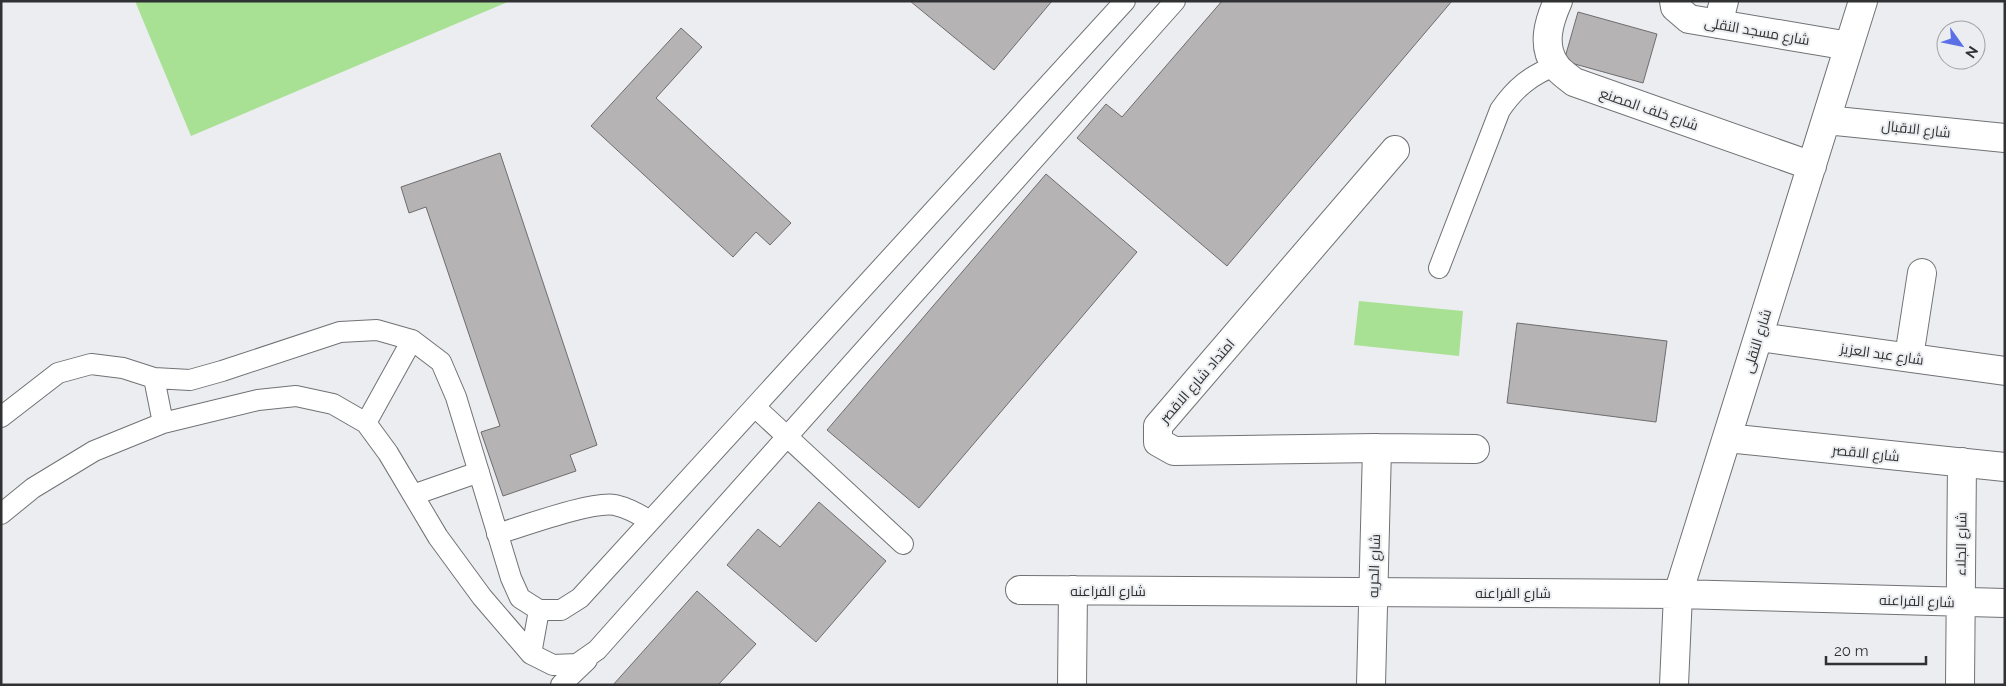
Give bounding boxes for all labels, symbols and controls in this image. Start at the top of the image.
street label: شارع مسجد النقلى [1703,14,1811,49]
north arrow [1936,20,1986,70]
text: N [1962,43,1982,61]
street label: شارع خلف المصنع [1597,85,1700,134]
street label: شارع الاقبال [1880,117,1951,142]
street label: شارع النقلى [1740,307,1775,375]
street label: امتداد شارع الاقصر [1156,336,1239,428]
street label: شارع عبد العزيز [1838,340,1925,369]
street label: شارع الاقصر [1830,441,1900,465]
street label: شارع الجلاء [1952,512,1971,576]
street label: شارع الحريه [1365,534,1384,598]
street label: شارع الفراعنه [1070,583,1146,600]
street label: شارع الفراعنه [1475,585,1551,602]
street label: شارع الفراعنه [1879,592,1955,611]
scale bar [1826,634,1926,666]
text: 20 m [1834,642,1869,660]

